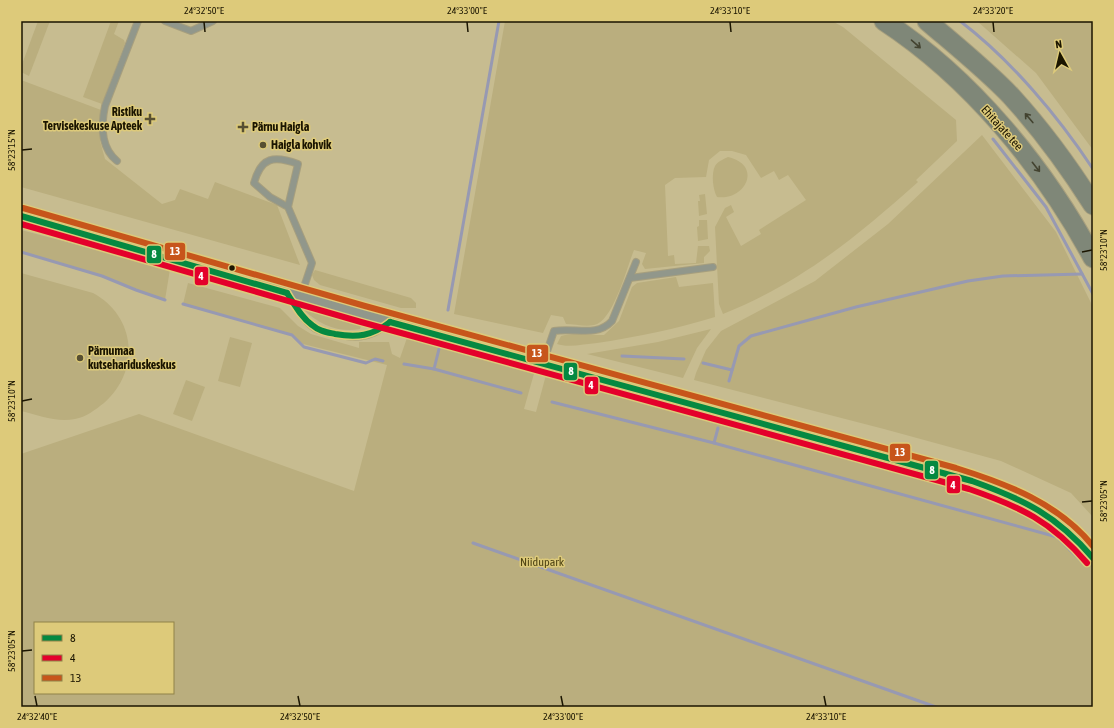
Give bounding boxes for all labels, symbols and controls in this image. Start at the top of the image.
text: 24°32'50"E [184,5,225,16]
text: 24°33'00"E [447,5,488,16]
text: 24°33'10"E [710,5,751,16]
text: 24°33'20"E [973,5,1014,16]
north arrow [1040,34,1080,74]
text: N [1055,38,1063,50]
one-way arrow [910,39,921,48]
street label: Ehitajate tee [978,103,1026,153]
place label: Ristiku Tervisekeskuse Apteek [43,105,143,133]
one-way arrow [1024,112,1033,123]
marker: Ristiku Tervisekeskuse Apteek [145,114,155,124]
place label: Pärnu Haigla [252,120,310,134]
marker: Pärnu Haigla [237,121,249,133]
text: 58°23'15"N [6,129,17,171]
place label: Haigla kohvik [271,138,332,152]
marker: Haigla kohvik [258,140,268,150]
one-way arrow [1031,161,1040,172]
text: 58°23'10"N [1098,229,1109,271]
line badge: 13 [164,242,186,261]
line badge: 8 [146,245,162,264]
text: 13 [170,245,180,257]
text: 8 [151,248,157,260]
unlabelled marker [227,263,237,273]
line badge: 4 [194,266,209,286]
text: 4 [197,270,204,282]
place label: Pärnumaa kutsehariduskeskus [88,344,176,372]
line badge: 13 [526,344,549,363]
text: 13 [532,347,542,359]
marker: Pärnumaa kutsehariduskeskus [75,353,85,363]
line badge: 8 [563,362,578,381]
text: 8 [568,365,574,377]
line badge: 4 [584,376,599,395]
text: 4 [587,379,594,391]
text: 58°23'10"N [6,380,17,422]
line badge: 13 [889,443,911,462]
text: 13 [895,446,905,458]
line badge: 8 [924,460,939,480]
text: 8 [929,464,935,476]
line badge: 4 [946,475,961,494]
text: 4 [949,479,956,491]
text: 58°23'05"N [1098,480,1109,522]
park label: Niidupark [520,555,565,569]
legend [34,622,174,694]
text: 58°23'05"N [6,630,17,672]
text: 8 [70,631,76,645]
text: 4 [70,651,76,665]
text: 13 [70,671,81,685]
text: 24°32'40"E [17,711,58,722]
text: 24°32'50"E [280,711,321,722]
text: 24°33'00"E [543,711,584,722]
text: 24°33'10"E [806,711,847,722]

